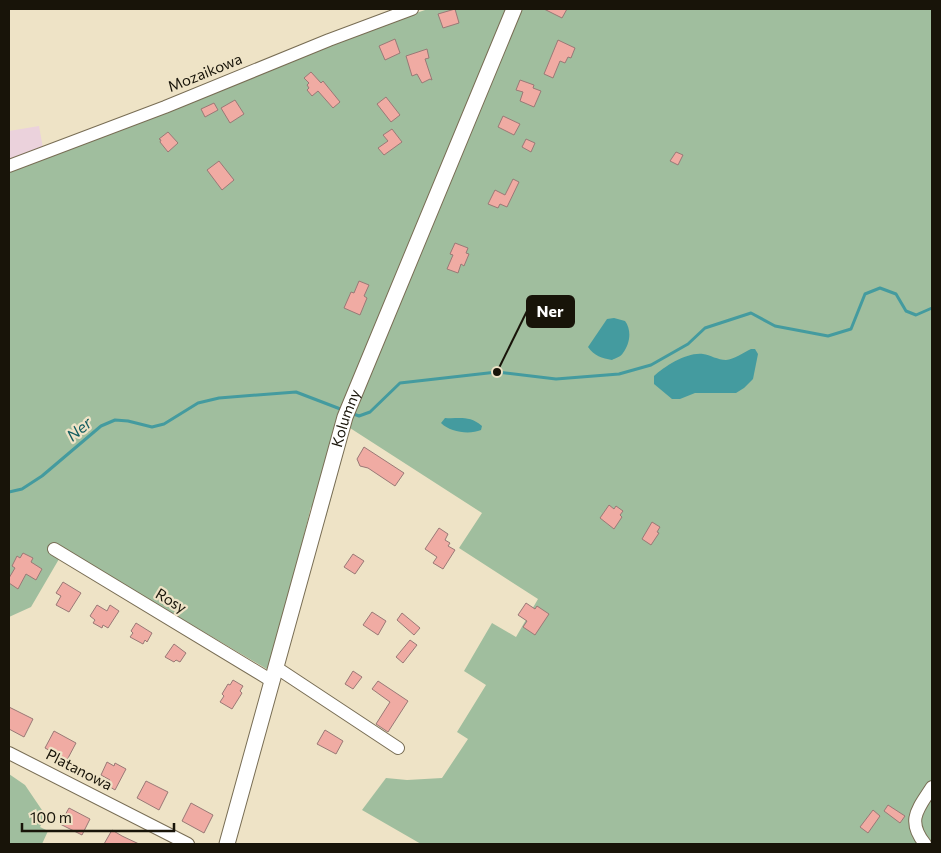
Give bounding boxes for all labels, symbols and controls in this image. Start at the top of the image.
street label: Mozaikowa [165,49,244,95]
callout: Ner [527,296,574,327]
text: Ner [536,301,564,320]
street label: Kolumny [327,386,364,449]
water label: Ner [62,412,96,445]
street label: Rosy [153,584,190,616]
street label: Platanowa [43,745,116,793]
scale bar [22,800,175,832]
text: 100 m [30,808,72,826]

